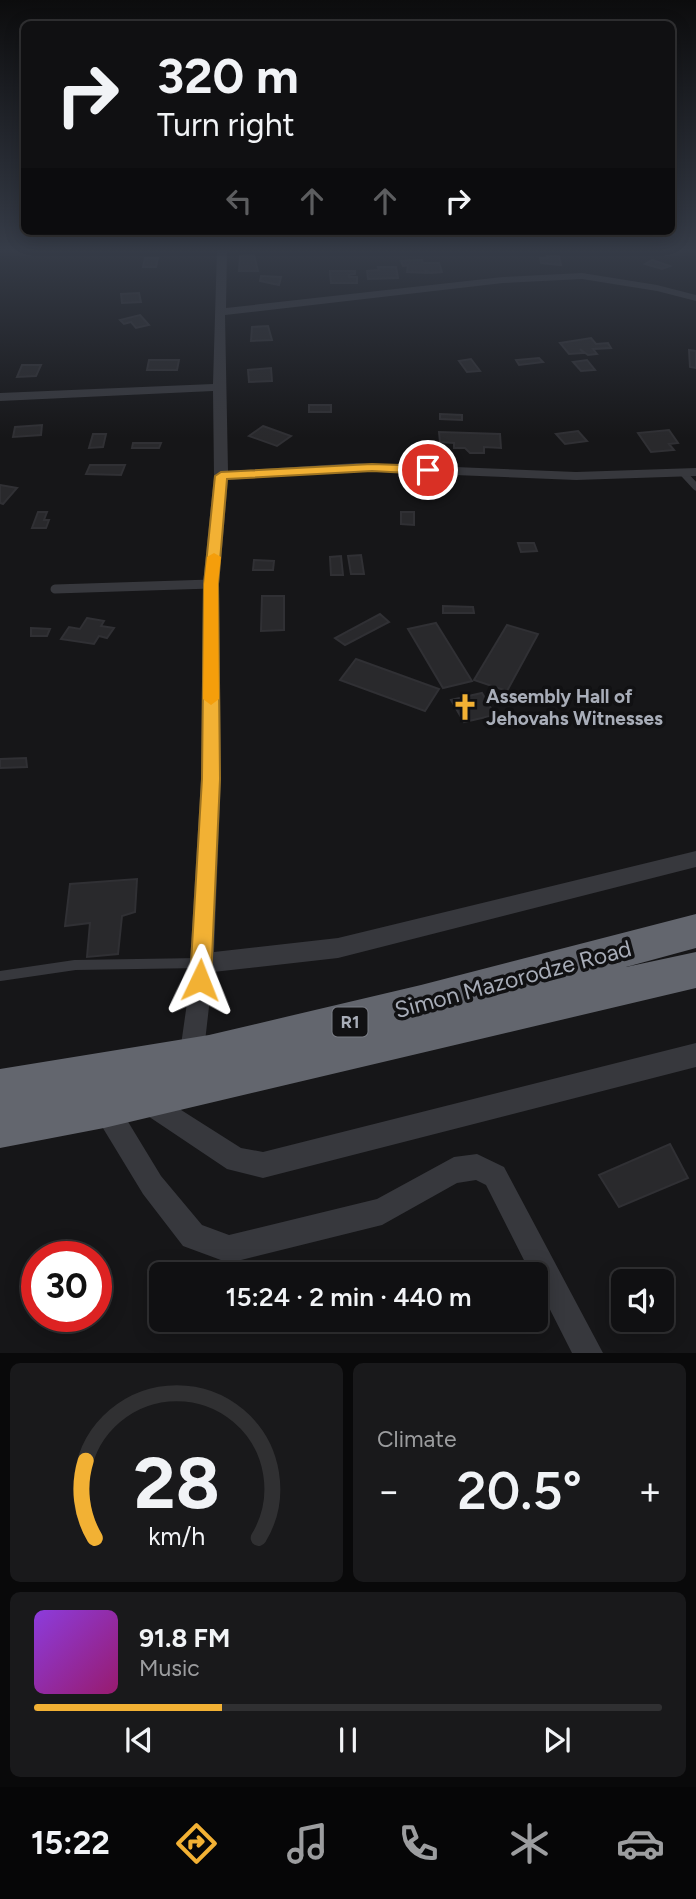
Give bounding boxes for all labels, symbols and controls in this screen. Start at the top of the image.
text: 320 m [157,46,299,105]
icon: right [42,49,133,140]
text: Turn right [157,106,295,144]
icon: left [220,182,258,220]
icon: ahead [293,182,331,220]
icon: ahead [366,182,404,220]
icon: right [439,182,477,220]
pin [398,440,458,500]
icon: arrive [409,451,447,489]
place label: Assembly Hall of Jehovahs Witnesses [486,685,663,730]
church icon: Assembly Hall of Jehovahs Witnesses [450,692,480,722]
street label: Simon Mazorodze Road [392,934,634,1024]
position arrow [163,943,237,1017]
road number: R1 [332,1007,368,1036]
speed limit sign: 30 [21,1241,112,1332]
map controls [611,1269,674,1332]
button: sound [611,1269,674,1332]
text: 15:24 · 2 min · 440 m [226,1281,471,1313]
text: Climate [377,1425,456,1453]
text: 28 [133,1440,220,1527]
text: 20.5° [457,1460,582,1522]
text: − [377,1468,401,1514]
text: + [638,1468,662,1514]
text: km/h [148,1521,205,1551]
text: 91.8 FM [139,1622,230,1654]
text: Music [139,1654,200,1682]
icon: previous [120,1721,158,1759]
icon: pause [329,1721,367,1759]
icon: next [538,1721,576,1759]
icon: directions [172,1819,221,1868]
icon: music [283,1819,332,1868]
icon: phone [394,1819,443,1868]
icon: climate [505,1819,554,1868]
icon: car [616,1819,665,1868]
text: 15:22 [31,1824,110,1862]

